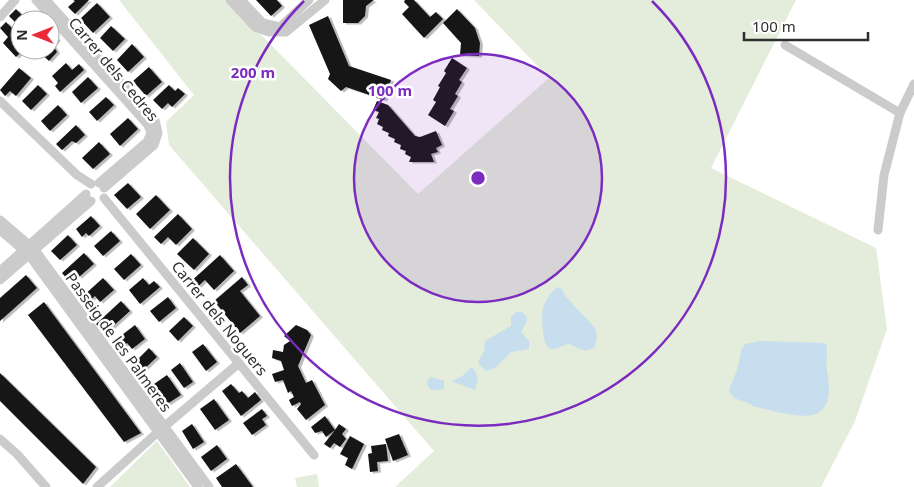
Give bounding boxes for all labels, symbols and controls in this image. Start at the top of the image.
north arrow [10,10,60,60]
scale bar [744,10,868,42]
street label: Carrer dels Cedres [65,13,163,125]
text: 100 m [752,16,796,36]
text: N [12,29,31,41]
text: 200 m [231,62,275,82]
text: 100 m [368,80,412,100]
centre of rings [469,169,487,187]
street label: Carrer dels Noguers [168,257,272,379]
street label: Passeig de les Palmeres [62,268,176,416]

